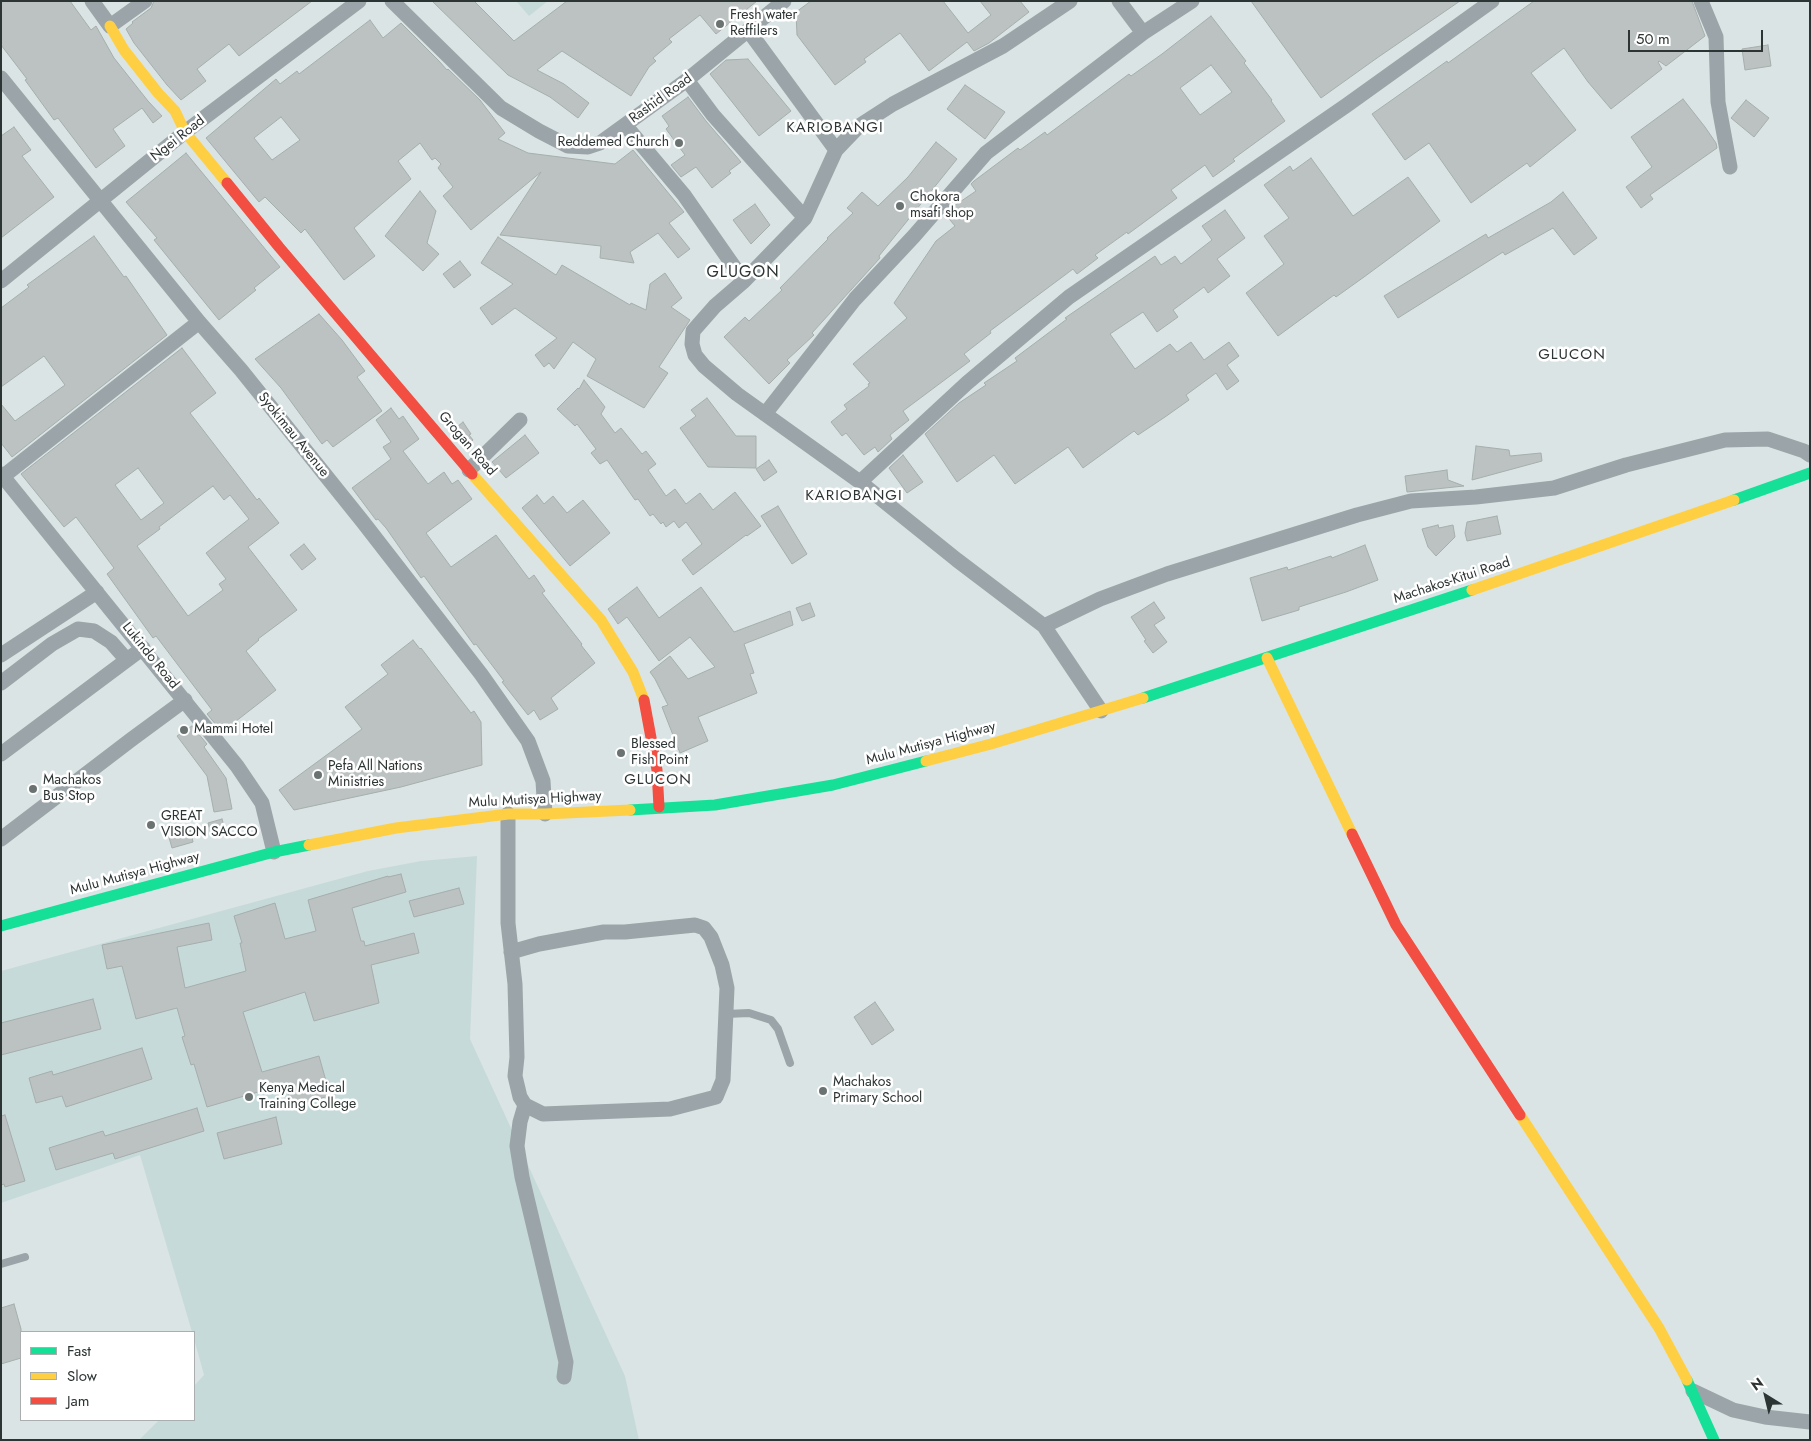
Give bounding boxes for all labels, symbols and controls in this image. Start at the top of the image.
place label: Fresh water Reffilers [730,8,797,40]
marker: Fresh water Reffilers [714,18,726,30]
scale bar [1631,20,1766,52]
text: 50 m [1636,28,1670,50]
street label: Rashid Road [626,71,696,127]
street label: Ngei Road [148,113,208,165]
district label: KARIOBANGI [785,119,885,137]
place label: Reddemed Church [558,135,669,151]
marker: Reddemed Church [673,137,685,149]
place label: Chokora msafi shop [910,190,974,222]
marker: Chokora msafi shop [894,200,906,212]
district label: GLUGON [706,263,780,283]
district label: GLUCON [1537,346,1607,364]
street label: Syokimau Avenue [254,389,332,481]
street label: Grogan Road [435,408,499,480]
district label: KARIOBANGI [804,487,904,505]
street label: Machakos-Kitui Road [1392,554,1512,608]
street label: Lukindo Road [118,619,182,693]
street label: Mulu Mutisya Highway [865,719,997,769]
place label: Mammi Hotel [194,722,273,738]
marker: Mammi Hotel [178,724,190,736]
place label: Blessed Fish Point [631,737,688,770]
marker: Blessed Fish Point [615,747,627,759]
place label: Pefa All Nations Ministries [328,759,422,792]
marker: Pefa All Nations Ministries [312,769,324,781]
district label: GLUCON [623,771,693,789]
place label: Machakos Bus Stop [43,773,101,806]
marker: Machakos Bus Stop [27,783,39,795]
street label: Mulu Mutisya Highway [468,788,602,812]
place label: GREAT VISION SACCO [161,809,258,842]
marker: GREAT VISION SACCO [145,819,157,831]
street label: Mulu Mutisya Highway [69,849,201,899]
place label: Machakos Primary School [833,1075,922,1108]
place label: Kenya Medical Training College [259,1081,356,1114]
marker: Machakos Primary School [817,1085,829,1097]
marker: Kenya Medical Training College [243,1091,255,1103]
legend [20,1331,195,1421]
text: Fast [67,1340,91,1362]
text: Slow [67,1365,97,1387]
north arrow [1741,1371,1791,1421]
text: N [1747,1373,1768,1395]
text: Jam [67,1390,90,1412]

